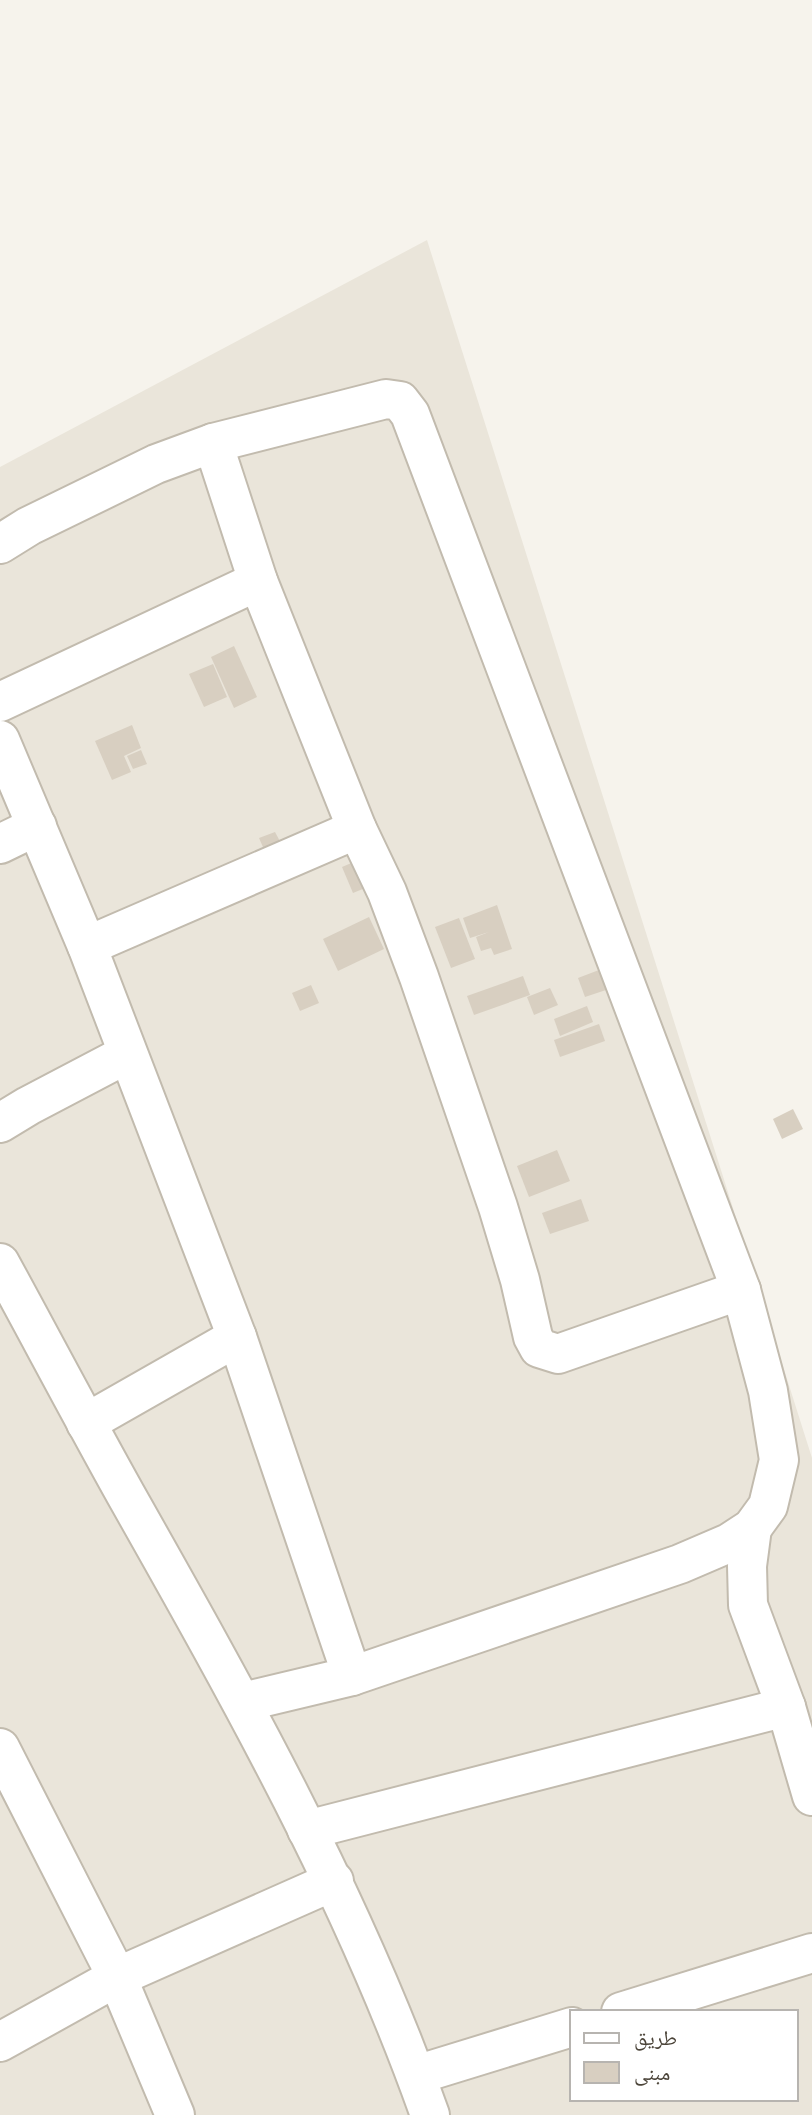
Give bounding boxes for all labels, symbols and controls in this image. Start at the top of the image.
legend [570,2010,798,2101]
text: طريق [634,2026,677,2051]
text: مبنى [634,2061,670,2086]

